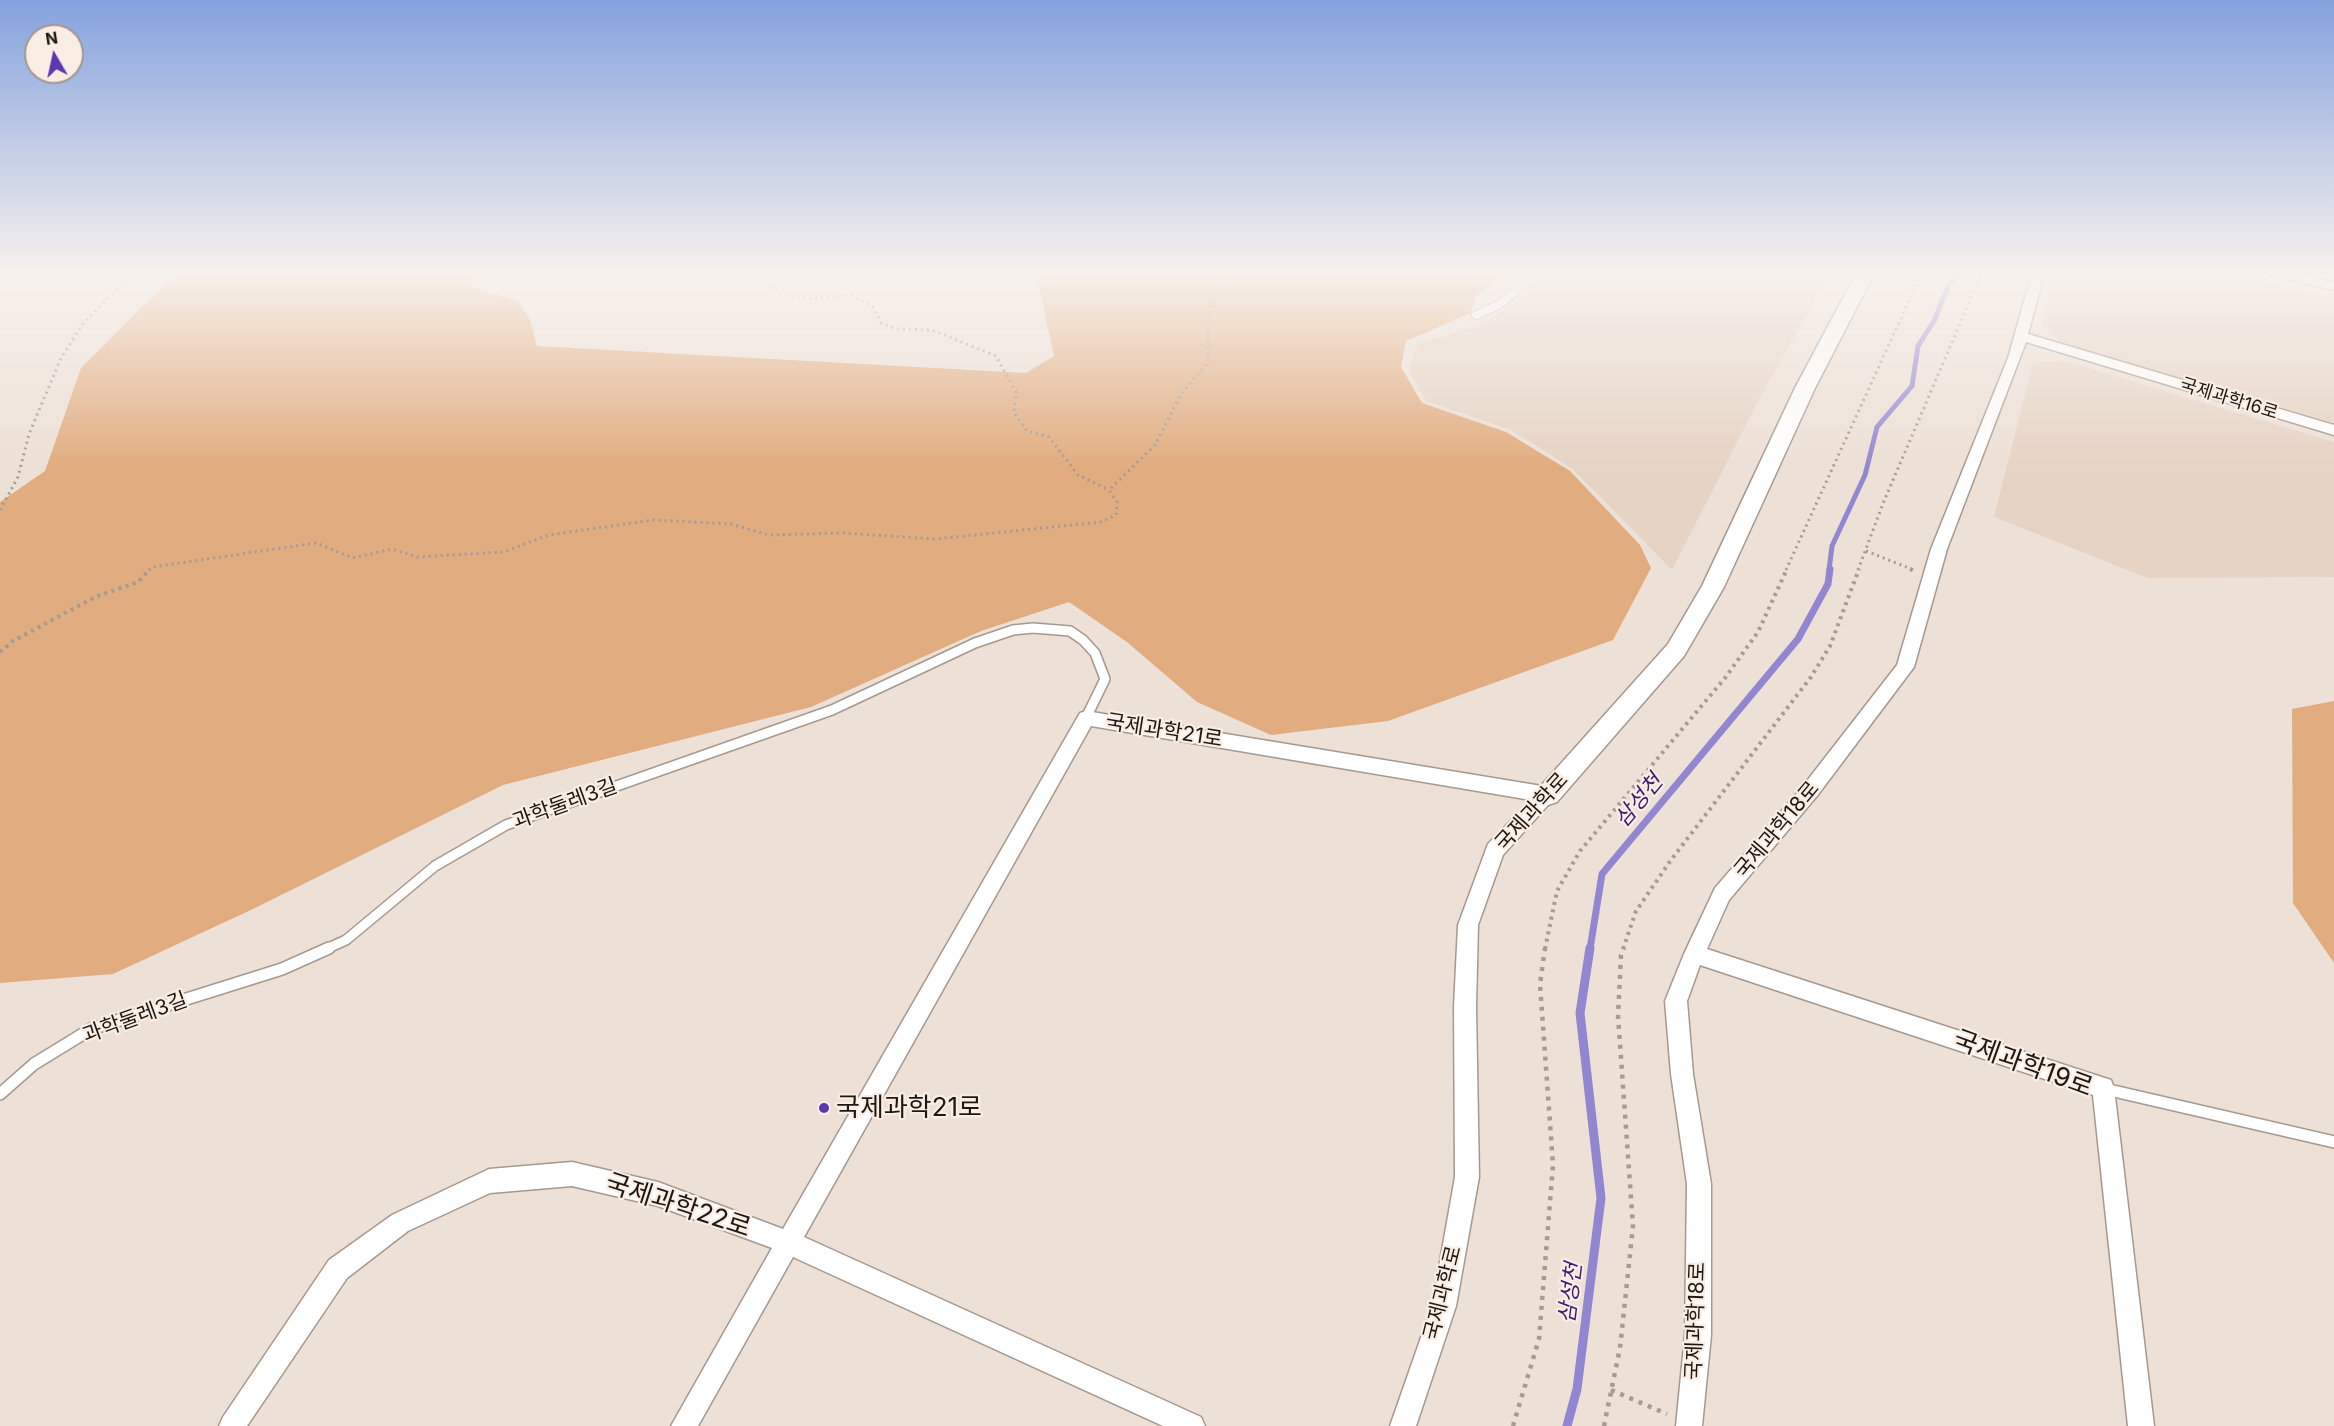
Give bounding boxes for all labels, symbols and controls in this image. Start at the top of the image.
north arrow [24,24,84,84]
text: N [44,27,59,49]
street label: 국제과학16로 [2177,374,2281,424]
street label: 국제과학21로 [1104,709,1224,753]
street label: 국제과학로 [1490,768,1574,856]
water label: 삼성천 [1609,769,1669,833]
street label: 과학둘레3길 [509,773,621,835]
street label: 국제과학18로 [1729,777,1825,883]
street label: 과학둘레3길 [79,987,191,1049]
street label: 국제과학19로 [1949,1024,2097,1104]
place label: 국제과학21로 [836,1092,982,1124]
marker: 국제과학21로 [817,1101,831,1115]
street label: 국제과학22로 [601,1168,755,1244]
street label: 국제과학로 [1419,1243,1467,1343]
water label: 삼성천 [1554,1261,1588,1325]
street label: 국제과학18로 [1681,1262,1711,1380]

